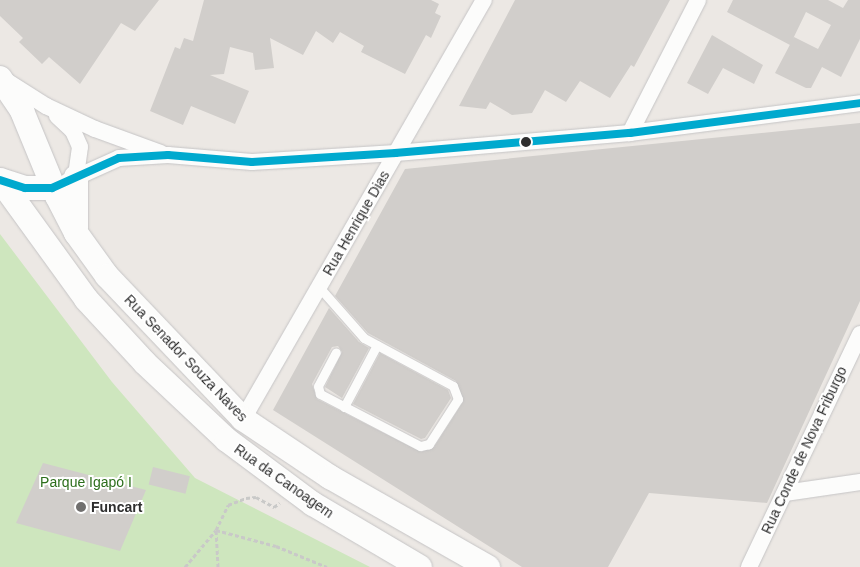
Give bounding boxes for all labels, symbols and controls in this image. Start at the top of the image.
unlabelled marker [521,137,531,147]
street label: Rua Henrique Dias [319,168,393,278]
street label: Rua Senador Souza Naves [121,291,251,425]
street label: Rua Conde de Nova Friburgo [758,364,850,536]
street label: Rua da Canoagem [231,440,337,522]
park label: Parque Igapó I [40,474,132,490]
place label: Funcart [91,499,142,515]
marker: Funcart [75,501,87,513]

